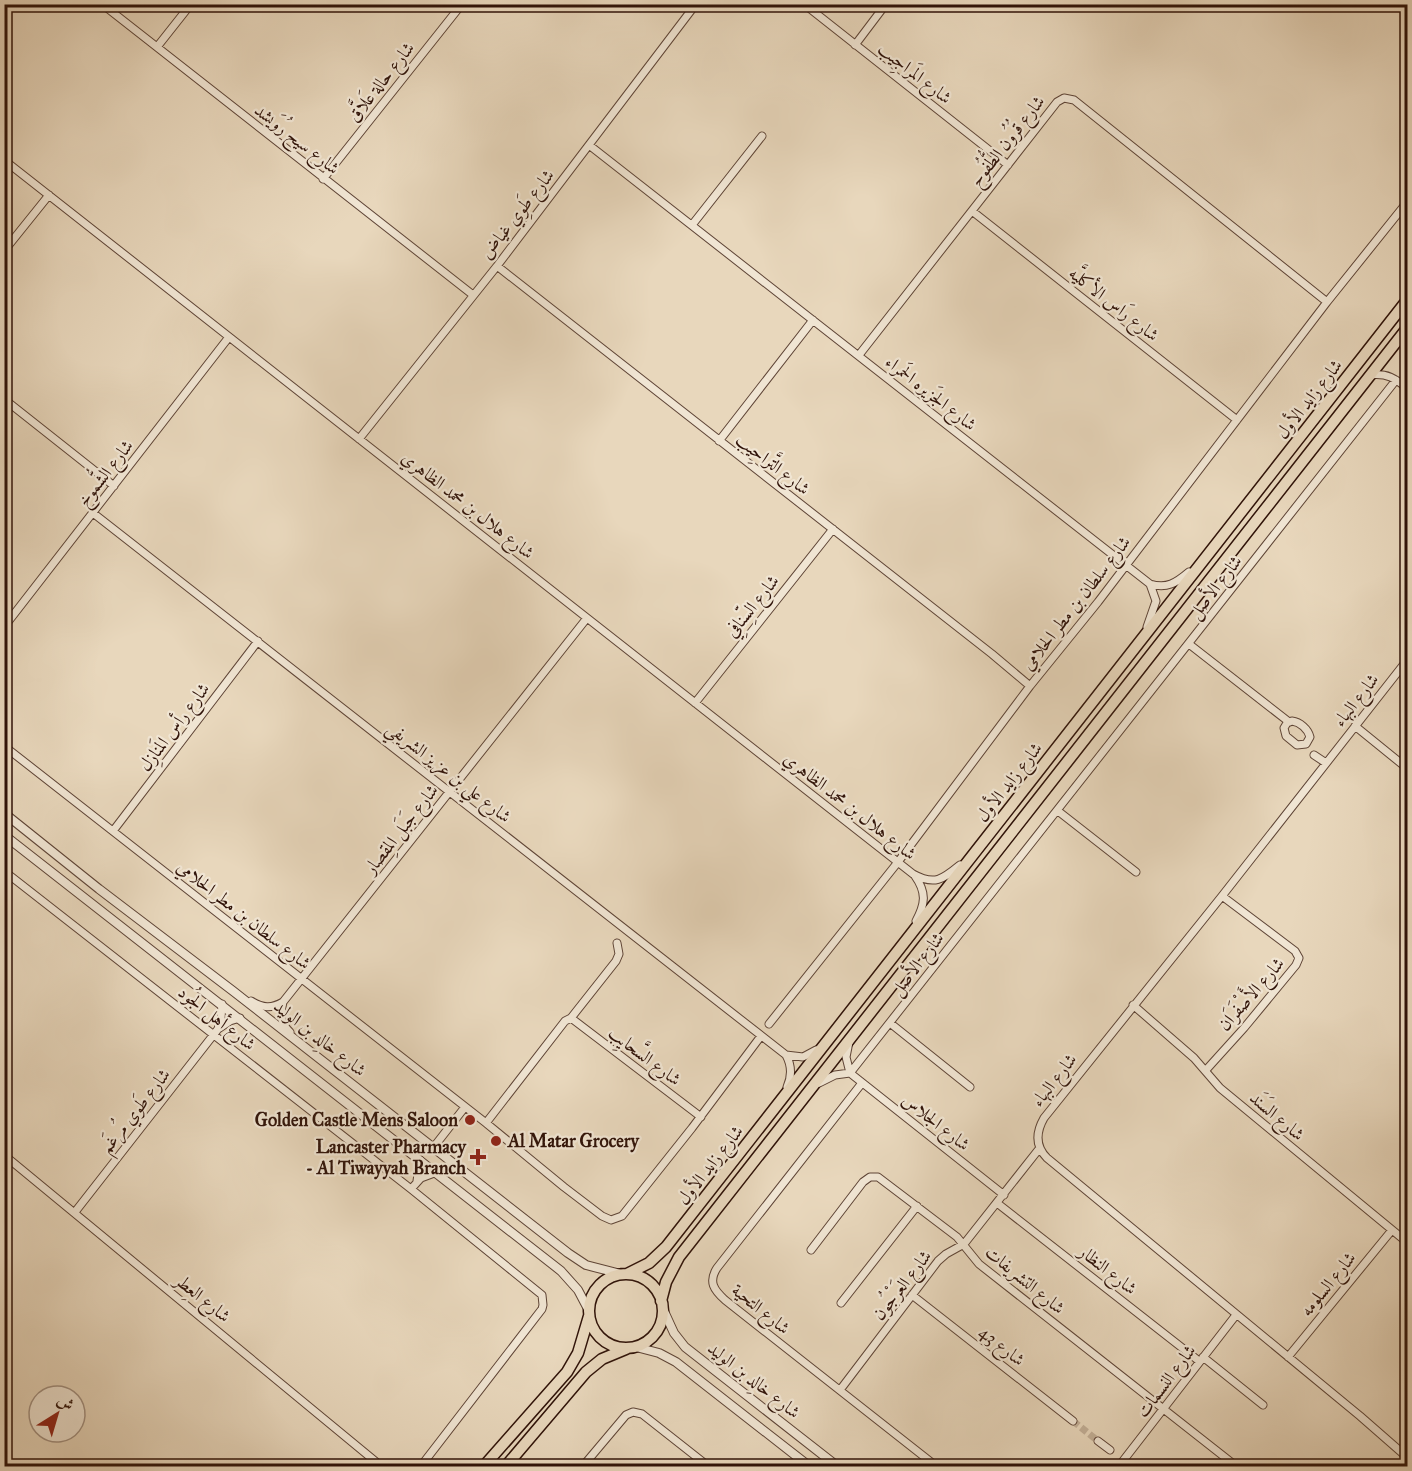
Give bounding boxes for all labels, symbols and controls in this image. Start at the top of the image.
street label: شارع حالة عَلاَّق [340,35,422,129]
street label: شارع المَراجِيب [871,36,958,112]
street label: شارع قُرُون الطُّفُوح [959,87,1053,194]
street label: شارع سيح رُوَيشد [247,96,347,183]
street label: شارع طَوِي غياض [473,163,562,266]
street label: شارع رَاس الأكليَّه [1062,259,1166,349]
street label: شارع الجَزيره الحَمراء [879,349,982,439]
street label: شارع زايد الأول [1269,353,1350,446]
street label: شارع التَّراحِيب [729,425,817,503]
street label: شارع الشُّموخ [67,431,142,514]
street label: شارع هلال بن محمد الظاهري [395,446,539,567]
street label: شارع سلطان بن مطر الحلامي [1017,531,1138,677]
street label: شارع الأصل [1182,550,1250,626]
street label: شارع السِّنافِي [719,570,788,645]
street label: شارع البهاء [1328,669,1387,733]
street label: شارع رأس المَنازِل [132,677,218,778]
street label: شارع علي بن عزيز الشريفي [378,717,516,833]
street label: شارع زايد الأول [969,736,1050,829]
street label: شارع هلال بن محمد الظاهري [777,747,921,868]
street label: شارع جَبَل المِقصار [356,778,446,882]
street label: شارع سلطان بن مطر الحلامي [170,856,316,977]
street label: شارع الأصل [884,927,952,1003]
street label: شارع الأَصْفَرَان [1210,950,1292,1038]
street label: شارع أهل الجُود [171,978,263,1058]
street label: شارع خالِد بن الوليد [267,995,371,1084]
street label: شارع السَّحايِب [602,1018,688,1094]
street label: شارع البهاء [1026,1049,1085,1113]
street label: شارع طَوي مُرغَم [92,1062,180,1162]
street label: شارع السَنَد [1242,1085,1310,1148]
street label: شارع الجلاس [895,1088,975,1159]
place label: Golden Castle Mens Saloon [255,1109,458,1131]
marker: Golden Castle Mens Saloon [463,1113,477,1127]
street label: شارع زايد الأول [670,1119,751,1212]
place label: Al Matar Grocery [507,1130,640,1153]
marker: Al Matar Grocery [489,1134,503,1148]
place label: Lancaster Pharmacy - Al Tiwayyah Branch [306,1136,468,1180]
marker: Lancaster Pharmacy - Al Tiwayyah Branch [471,1150,485,1164]
street label: شارع النظار [1070,1239,1141,1303]
street label: شارع التشريفات [978,1241,1069,1322]
street label: شارع العَرْجُون [865,1243,939,1327]
street label: شارع السلومه [1295,1247,1364,1323]
street label: شارع العِطر [167,1268,235,1330]
street label: شارع التحية [725,1279,795,1342]
street label: شارع 43 [972,1321,1029,1374]
street label: شارع خالِد بن الوليد [701,1337,805,1426]
street label: شارع النسمات [1131,1340,1204,1424]
north arrow [27,1384,87,1444]
text: ش [54,1390,78,1415]

